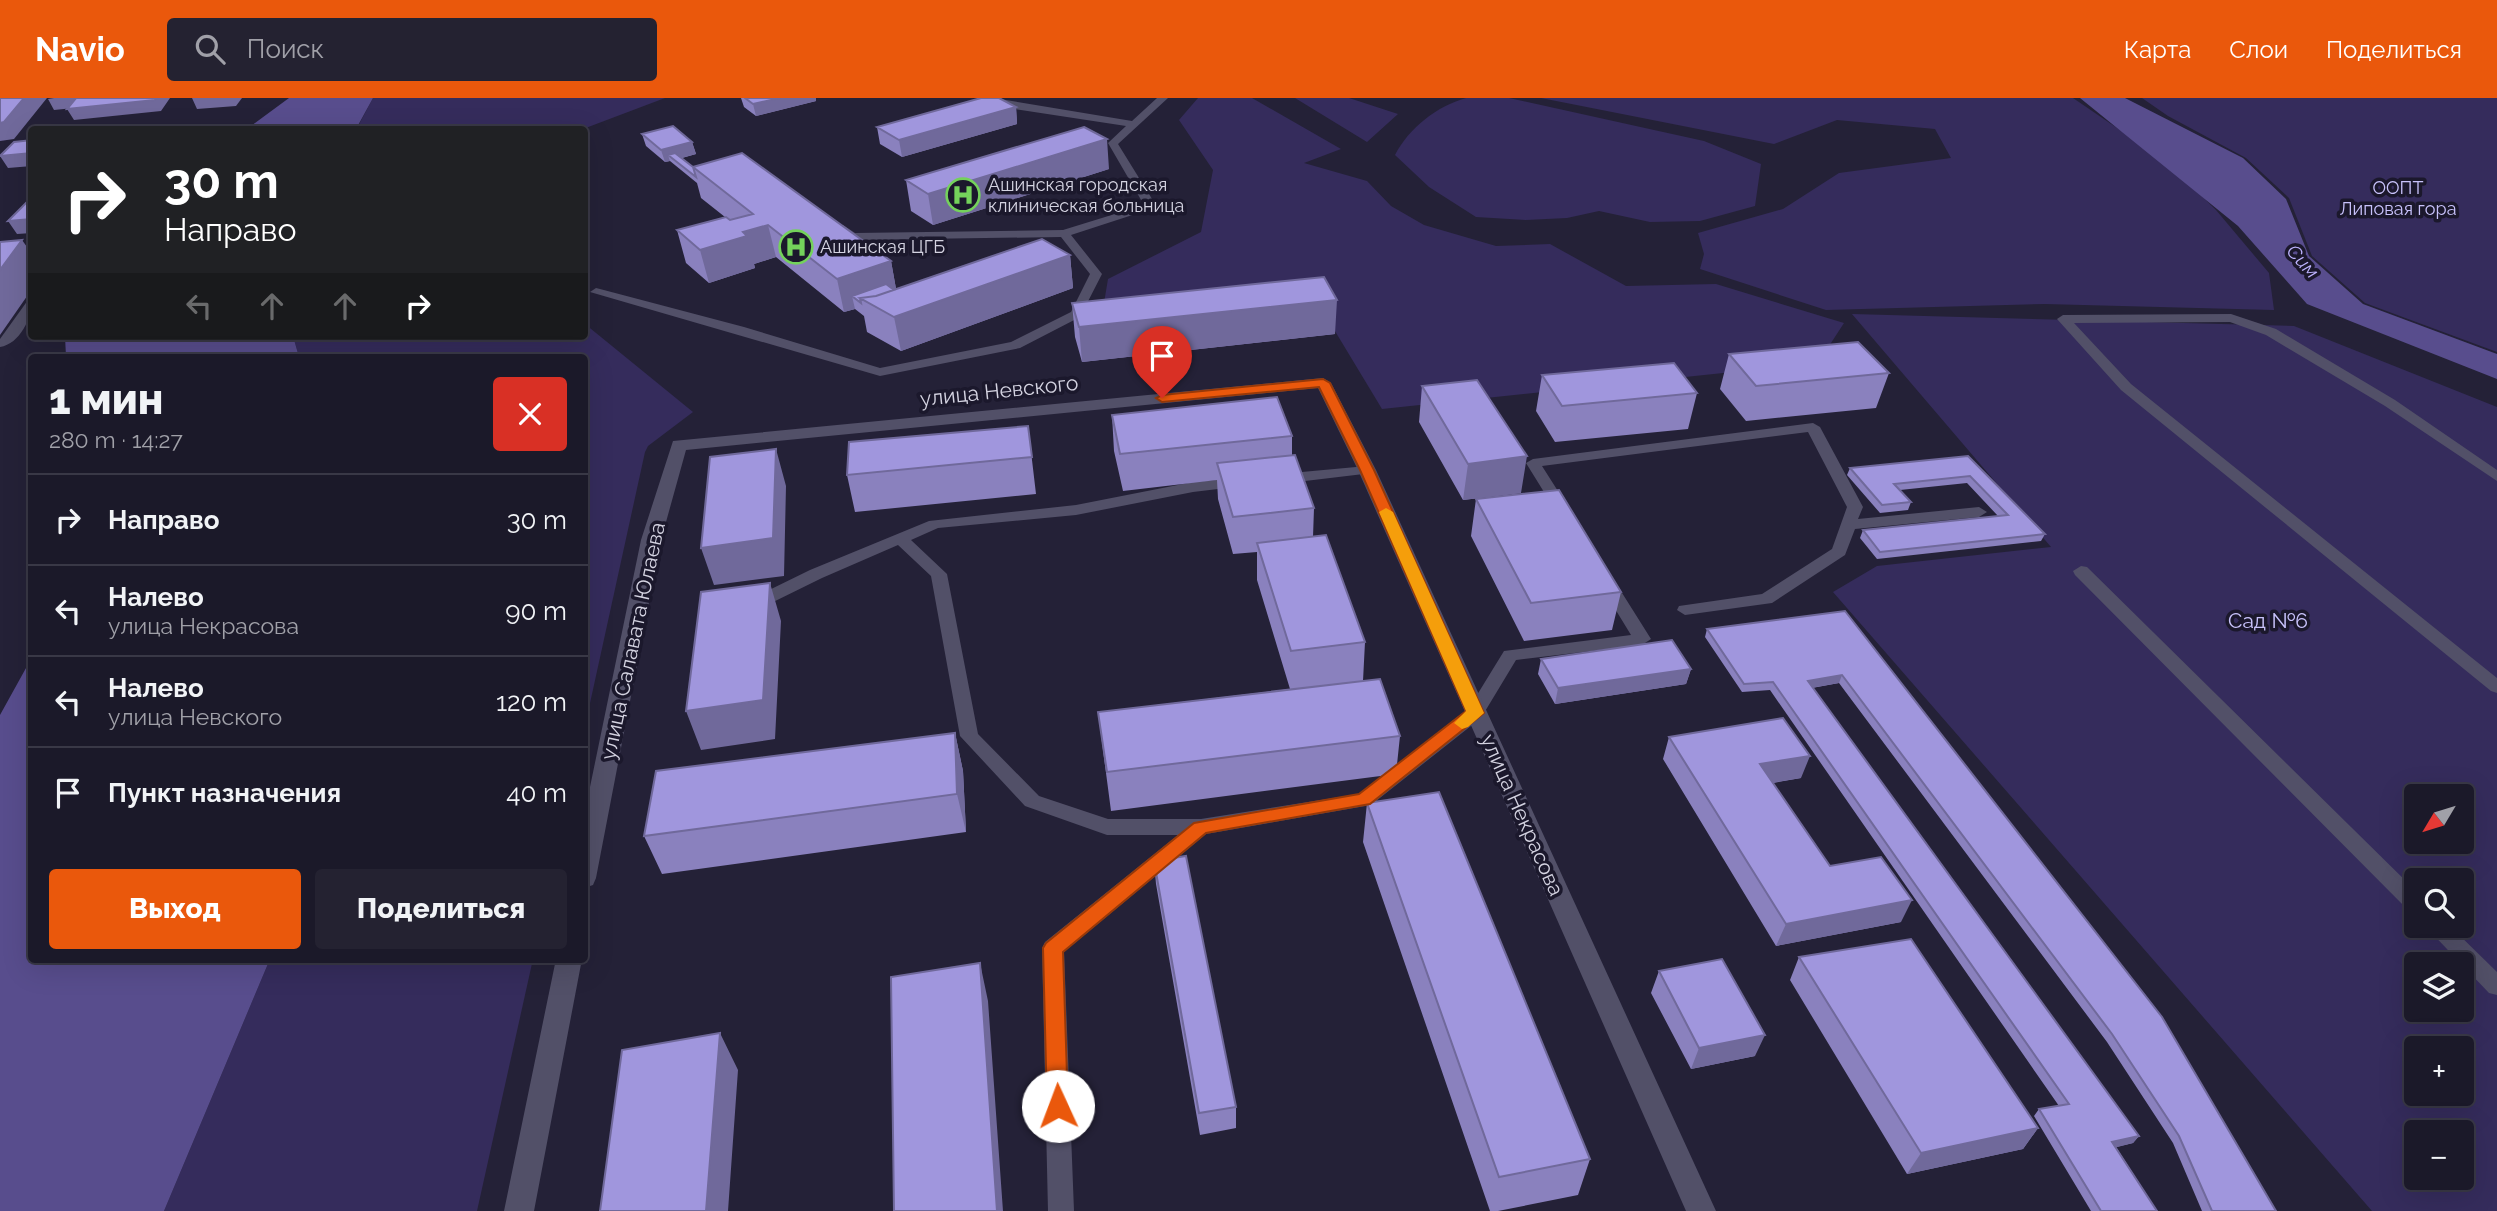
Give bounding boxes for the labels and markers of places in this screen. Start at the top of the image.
place label: Ашинская городская клиническая больница [988,174,1184,216]
hospital icon: Ашинская городская клиническая больница [944,176,982,214]
hospital icon: Ашинская ЦГБ [777,228,815,266]
place label: Ашинская ЦГБ [820,236,945,257]
pin [1132,326,1192,398]

